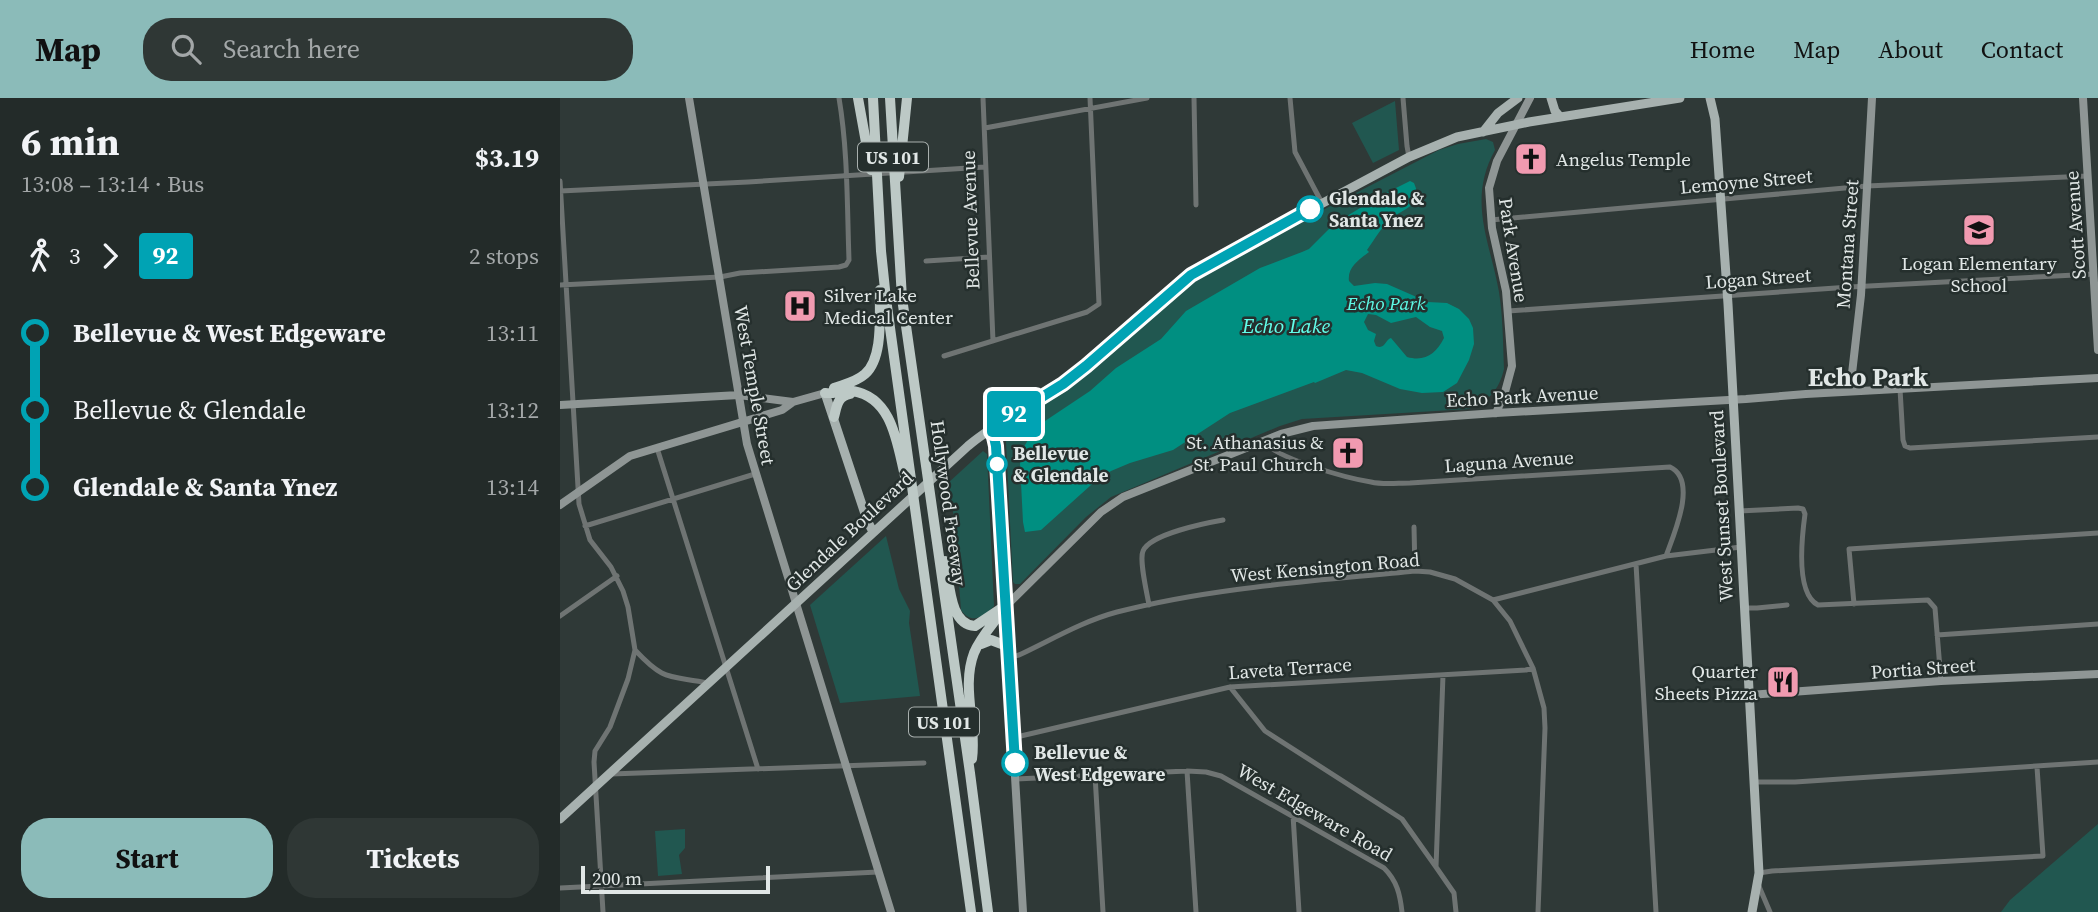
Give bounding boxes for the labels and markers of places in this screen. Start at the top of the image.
church icon: Angelus Temple [1512,140,1550,178]
place label: Angelus Temple [1556,146,1691,172]
place label: Glendale & Santa Ynez [1329,185,1425,233]
marker: Glendale & Santa Ynez [1297,196,1323,222]
school or university icon: Logan Elementary School [1960,211,1998,249]
place label: Logan Elementary School [1901,250,2057,298]
place label: Silver Lake Medical Center [824,282,953,330]
hospital icon: Silver Lake Medical Center [781,287,819,325]
place label: St. Athanasius & St. Paul Church [1186,429,1324,477]
church icon: St. Athanasius & St. Paul Church [1329,434,1367,472]
place label: Bellevue & Glendale [1013,440,1109,488]
marker: Bellevue & Glendale [987,454,1007,474]
place label: Quarter Sheets Pizza [1655,658,1758,706]
restaurant icon: Quarter Sheets Pizza [1764,663,1802,701]
place label: Bellevue & West Edgeware [1034,739,1166,787]
marker: Bellevue & West Edgeware [1002,750,1028,776]

